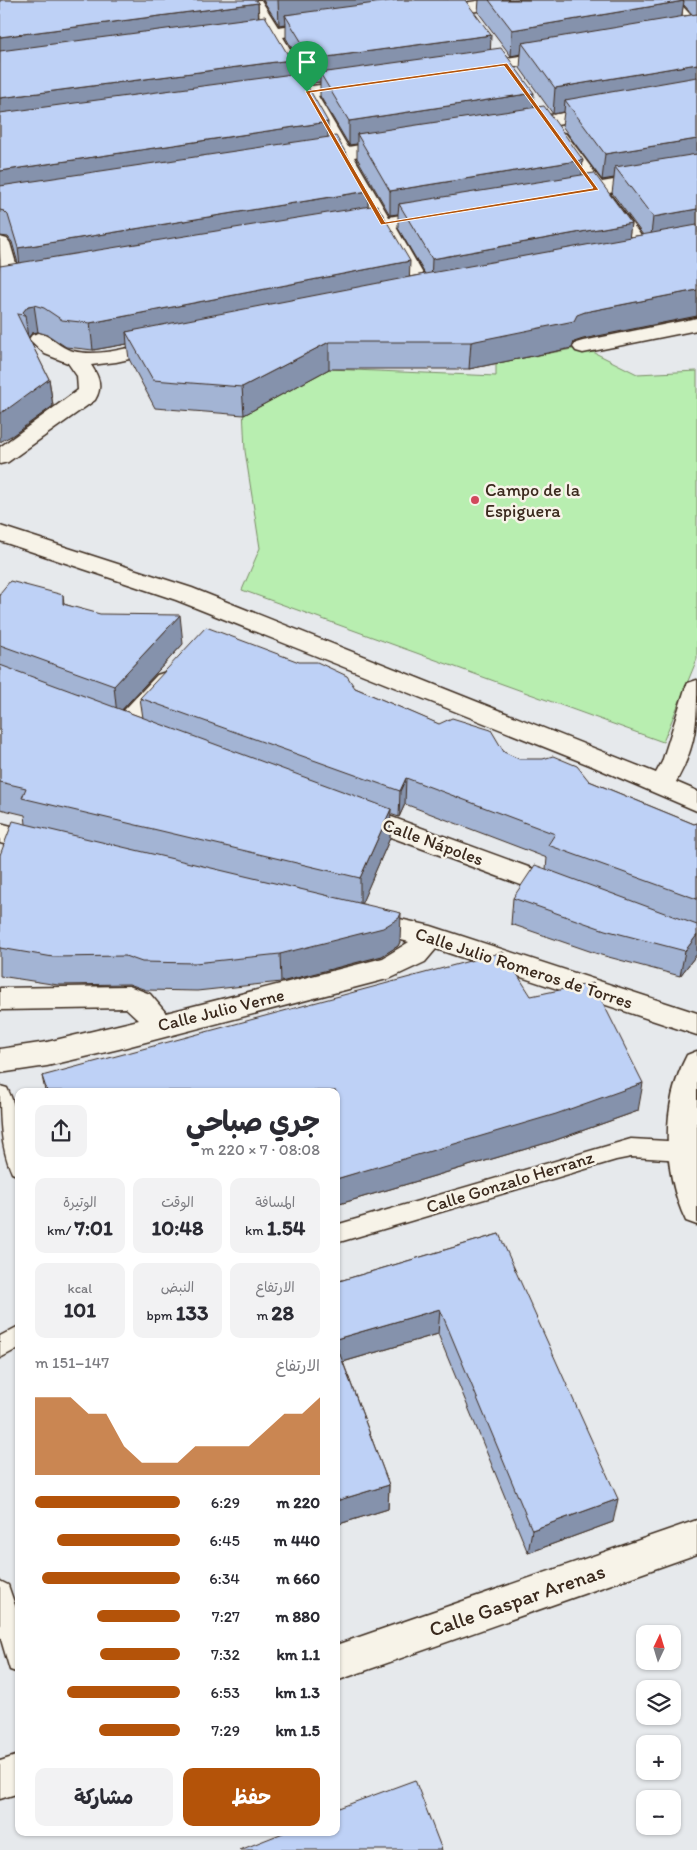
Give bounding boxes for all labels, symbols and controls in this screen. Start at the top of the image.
pin [286,41,328,92]
icon: arrive [293,48,321,76]
place label: Campo de la Espiguera [485,479,581,522]
marker: Campo de la Espiguera [469,494,481,506]
street label: Calle Nápoles [380,814,486,870]
street label: Calle Julio Romeros de Torres [412,922,636,1014]
street label: Calle Julio Verne [155,984,287,1036]
text: جري صباحي [186,1104,320,1138]
button: share [35,1105,87,1157]
text: 08:08 · 7 × 220 m [201,1140,320,1159]
street label: Calle Gonzalo Herranz [423,1146,597,1218]
text: الوتيرة [63,1194,97,1211]
text: الوقت [161,1194,194,1211]
text: المسافة [255,1194,295,1211]
text: 7:01 [75,1215,113,1240]
text: 10:48 [152,1215,203,1240]
text: 1.54 [267,1215,305,1240]
text: /km [47,1222,75,1239]
text: km [245,1222,267,1239]
text: النبض [161,1279,194,1296]
text: الارتفاع [256,1279,295,1296]
text: kcal [67,1280,92,1297]
text: 101 [64,1297,96,1322]
text: 133 [176,1300,208,1325]
text: 28 [271,1300,294,1325]
text: bpm [147,1307,176,1324]
text: m [256,1307,271,1324]
text: 147–151 m [35,1353,109,1372]
text: الارتفاع [275,1356,320,1375]
text: 6:29 [211,1493,240,1512]
text: 220 m [276,1493,320,1512]
text: 6:45 [210,1531,240,1550]
text: 440 m [274,1531,320,1550]
street label: Calle Gaspar Arenas [426,1558,608,1642]
text: 6:34 [209,1569,240,1588]
text: 660 m [276,1569,320,1588]
text: 7:27 [212,1607,240,1626]
text: 880 m [276,1607,320,1626]
north arrow [636,1625,681,1670]
map controls [636,1625,681,1835]
text: 7:32 [211,1645,240,1664]
text: 1.1 km [276,1645,320,1664]
button: layers [636,1680,681,1725]
text: 6:53 [210,1683,240,1702]
text: 1.3 km [275,1683,320,1702]
text: 7:29 [211,1721,240,1740]
text: 1.5 km [275,1721,320,1740]
button: + [636,1735,681,1780]
button: مشاركة [35,1768,173,1826]
button: حفظ [183,1768,320,1826]
button: − [636,1790,681,1835]

